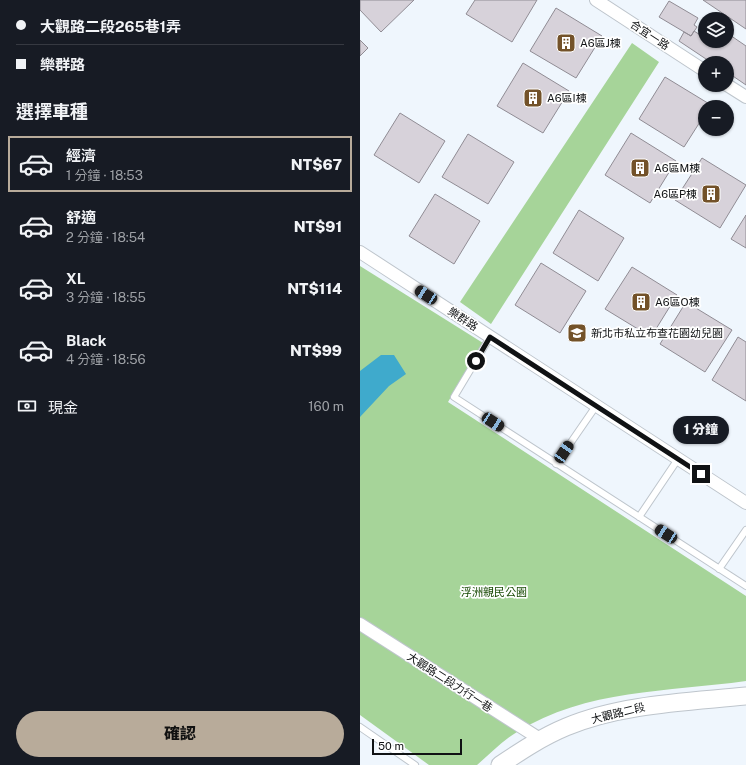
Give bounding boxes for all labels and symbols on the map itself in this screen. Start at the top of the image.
street label: 合宜一路 [628,18,672,52]
building icon: A6區J棟 [555,32,577,54]
place label: A6區J棟 [580,37,621,49]
building icon: A6區I棟 [522,87,544,109]
place label: A6區I棟 [547,92,587,104]
building icon: A6區M棟 [629,157,651,179]
place label: A6區M棟 [654,162,700,174]
building icon: A6區P棟 [700,183,722,205]
place label: A6區P棟 [653,188,697,200]
car [413,283,439,307]
building icon: A6區O棟 [630,291,652,313]
place label: A6區O棟 [655,296,700,308]
street label: 樂群路 [446,305,480,333]
school or university icon: 新北市私立布查花園幼兒園 [566,322,588,344]
place label: 新北市私立布查花園幼兒園 [591,327,723,339]
route start [467,352,485,370]
car [480,410,506,434]
callout: 1 分鐘 [673,416,729,444]
car [552,439,576,465]
route end [692,465,710,483]
car [653,522,679,546]
park label: 浮洲親民公園 [461,586,527,598]
street label: 大觀路二段力行一巷 [405,650,495,714]
street label: 大觀路二段 [590,701,646,725]
scale bar [372,737,462,756]

